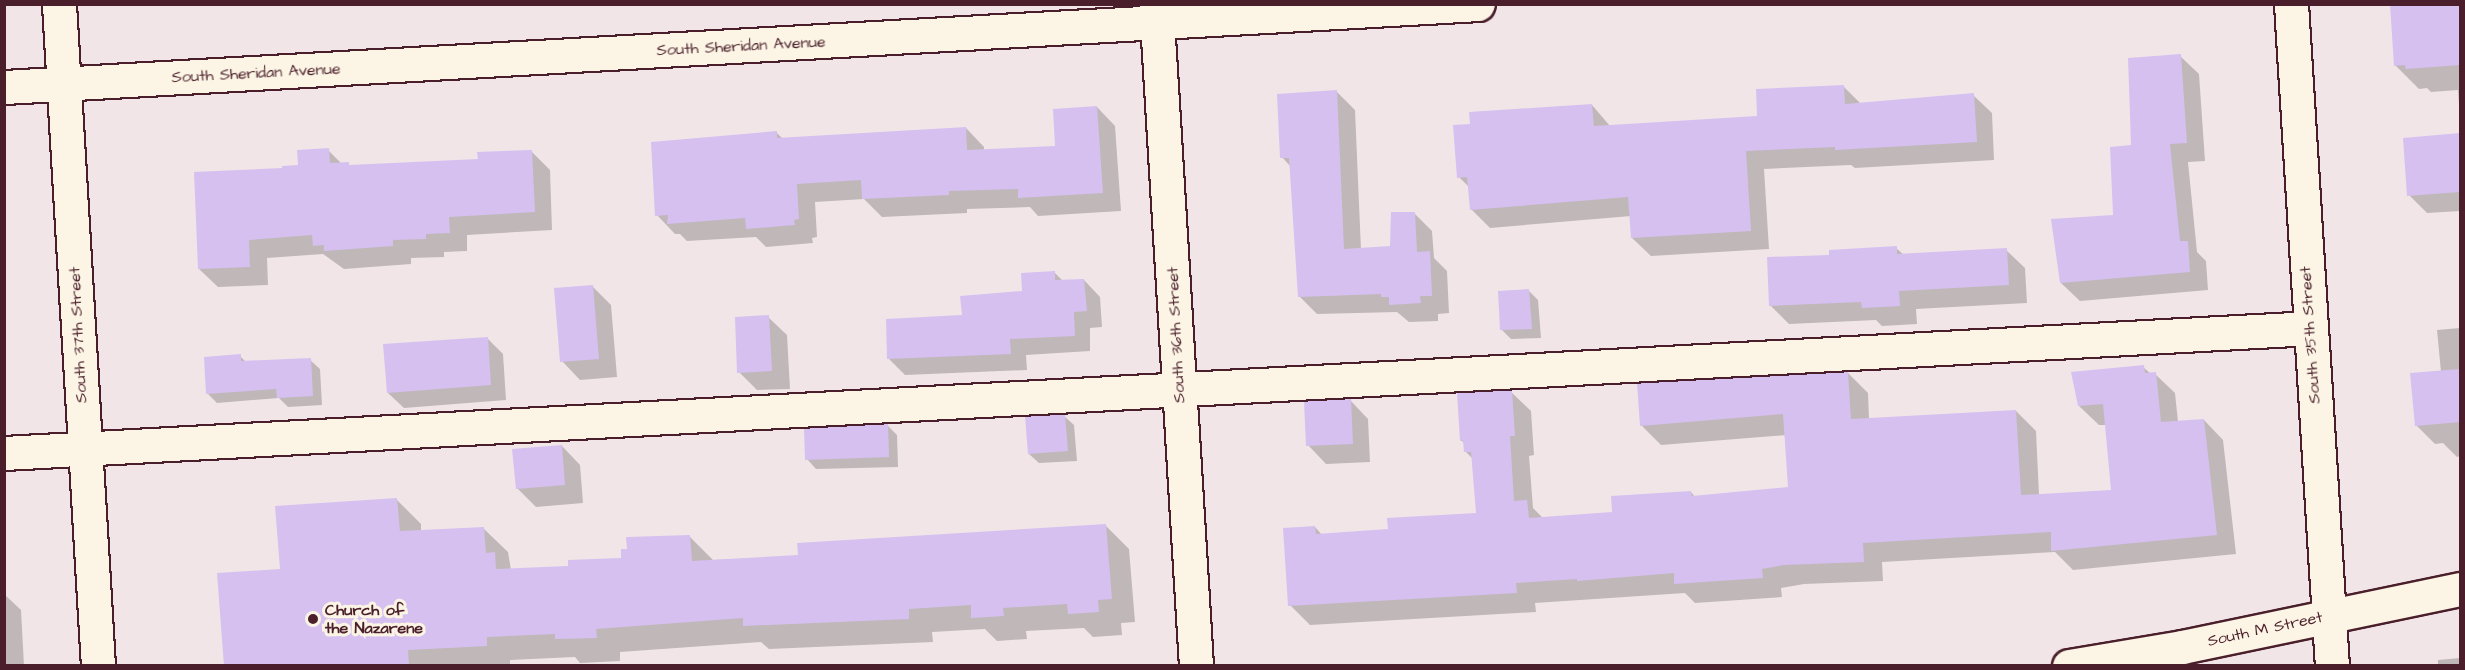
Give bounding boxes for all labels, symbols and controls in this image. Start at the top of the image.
street label: South Sheridan Avenue [656,32,826,60]
street label: South Sheridan Avenue [171,59,341,87]
street label: South 37th Street [65,266,91,404]
street label: South 36th Street [1163,266,1189,404]
street label: South 35th Street [2296,266,2324,404]
place label: Church of the Nazarene [325,600,423,638]
street label: South M Street [2206,607,2324,651]
marker: Church of the Nazarene [306,612,320,626]

